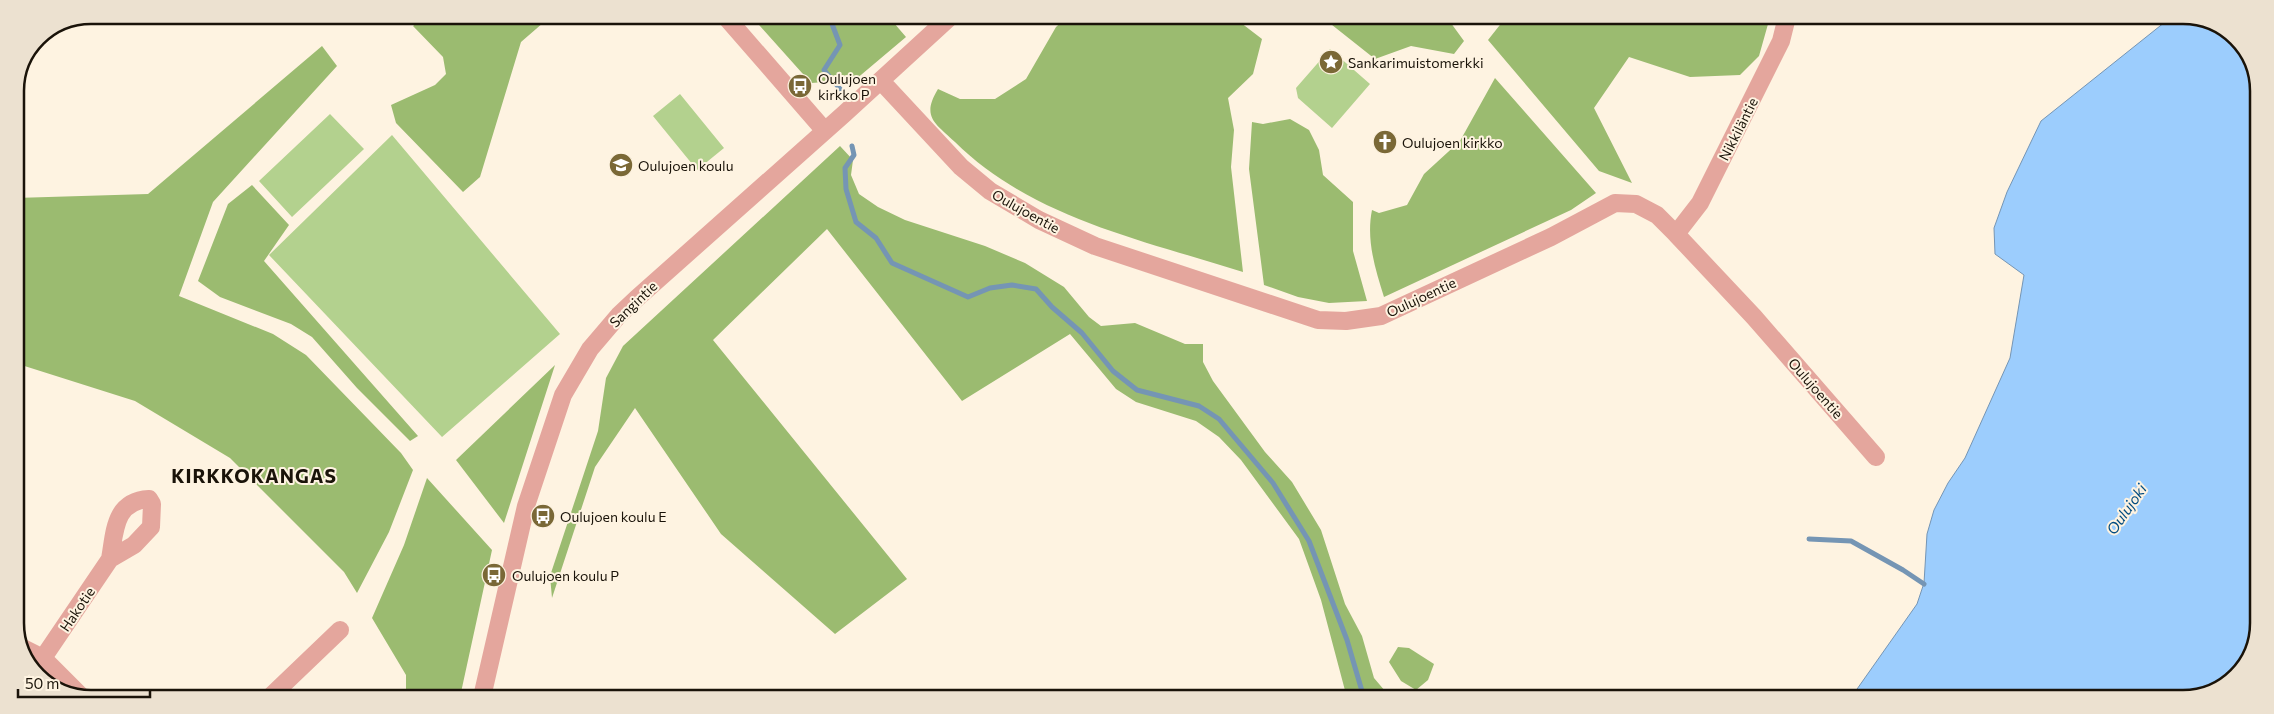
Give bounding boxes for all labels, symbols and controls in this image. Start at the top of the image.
place icon: Sankarimuistomerkki [1318,49,1344,75]
place label: Sankarimuistomerkki [1348,54,1484,71]
place label: Oulujoen kirkko P [818,70,876,103]
bus stop icon: Oulujoen kirkko P [787,73,813,99]
street label: Nikkiläntie [1715,95,1761,163]
church icon: Oulujoen kirkko [1372,129,1398,155]
place label: Oulujoen kirkko [1402,134,1503,151]
school or university icon: Oulujoen koulu [608,152,634,178]
place label: Oulujoen koulu [638,157,733,174]
street label: Oulujoentie [989,185,1063,237]
street label: Oulujoentie [1384,274,1458,320]
street label: Sangintie [606,277,660,331]
street label: Oulujoentie [1785,354,1847,422]
district label: KIRKKOKANGAS [171,464,337,487]
water label: Oulujoki [2102,479,2151,538]
bus stop icon: Oulujoen koulu E [530,503,556,529]
place label: Oulujoen koulu E [560,508,666,525]
bus stop icon: Oulujoen koulu P [481,562,507,588]
place label: Oulujoen koulu P [512,567,619,584]
street label: Hakotie [56,583,98,635]
scale bar [18,666,150,698]
text: 50 m [25,674,59,692]

